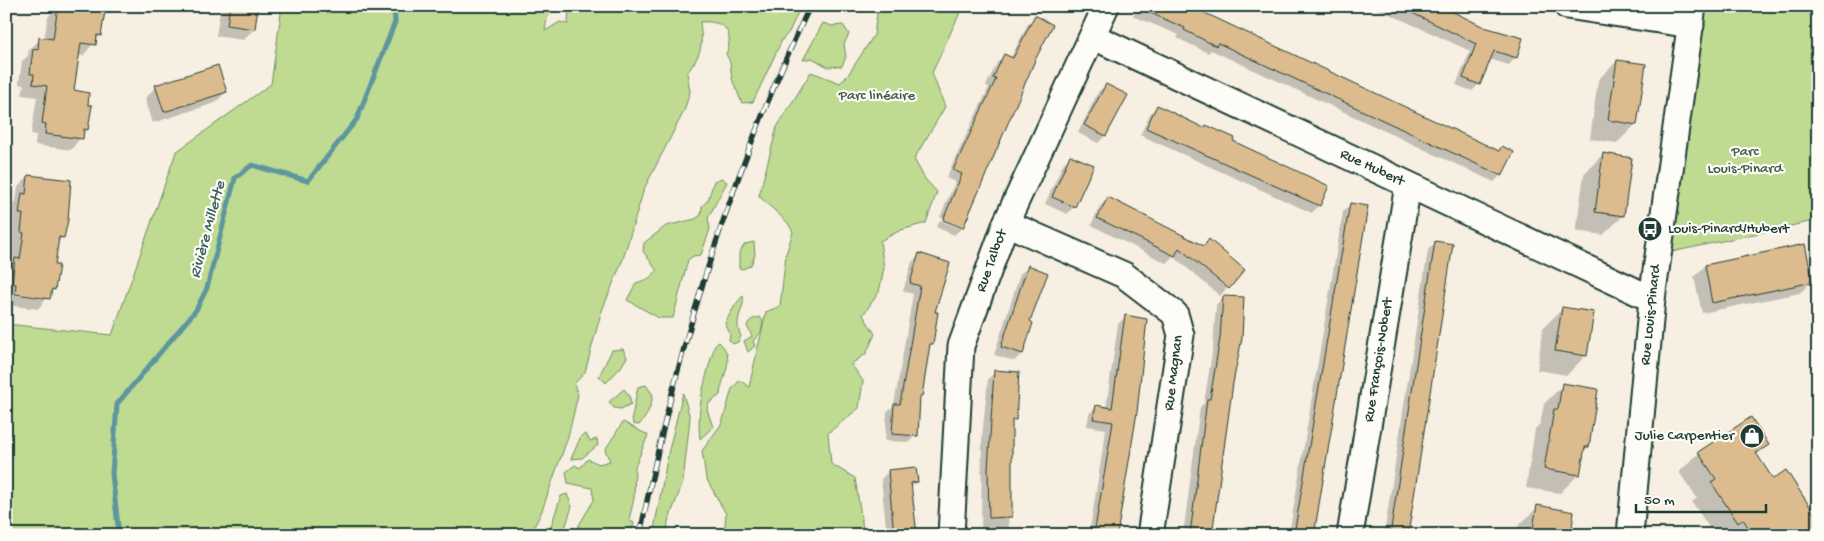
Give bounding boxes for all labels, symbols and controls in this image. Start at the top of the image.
park label: Parc linéaire [838,87,916,105]
park label: Parc Louis-Pinard [1708,143,1784,178]
street label: Rue Hubert [1337,145,1409,192]
water label: Rivière Millette [187,179,231,281]
bus stop icon: Louis-Pinard/Hubert [1637,216,1663,242]
place label: Louis-Pinard/Hubert [1668,220,1791,238]
street label: Rue Talbot [972,225,1012,295]
street label: Rue Louis-Pinard [1637,263,1665,366]
street label: Rue François-Nobert [1360,295,1398,423]
street label: Rue Magnan [1160,334,1188,412]
shop icon: Julie Carpentier [1739,423,1765,449]
place label: Julie Carpentier [1635,427,1736,445]
scale bar [1636,481,1766,513]
text: 50 m [1644,492,1675,510]

